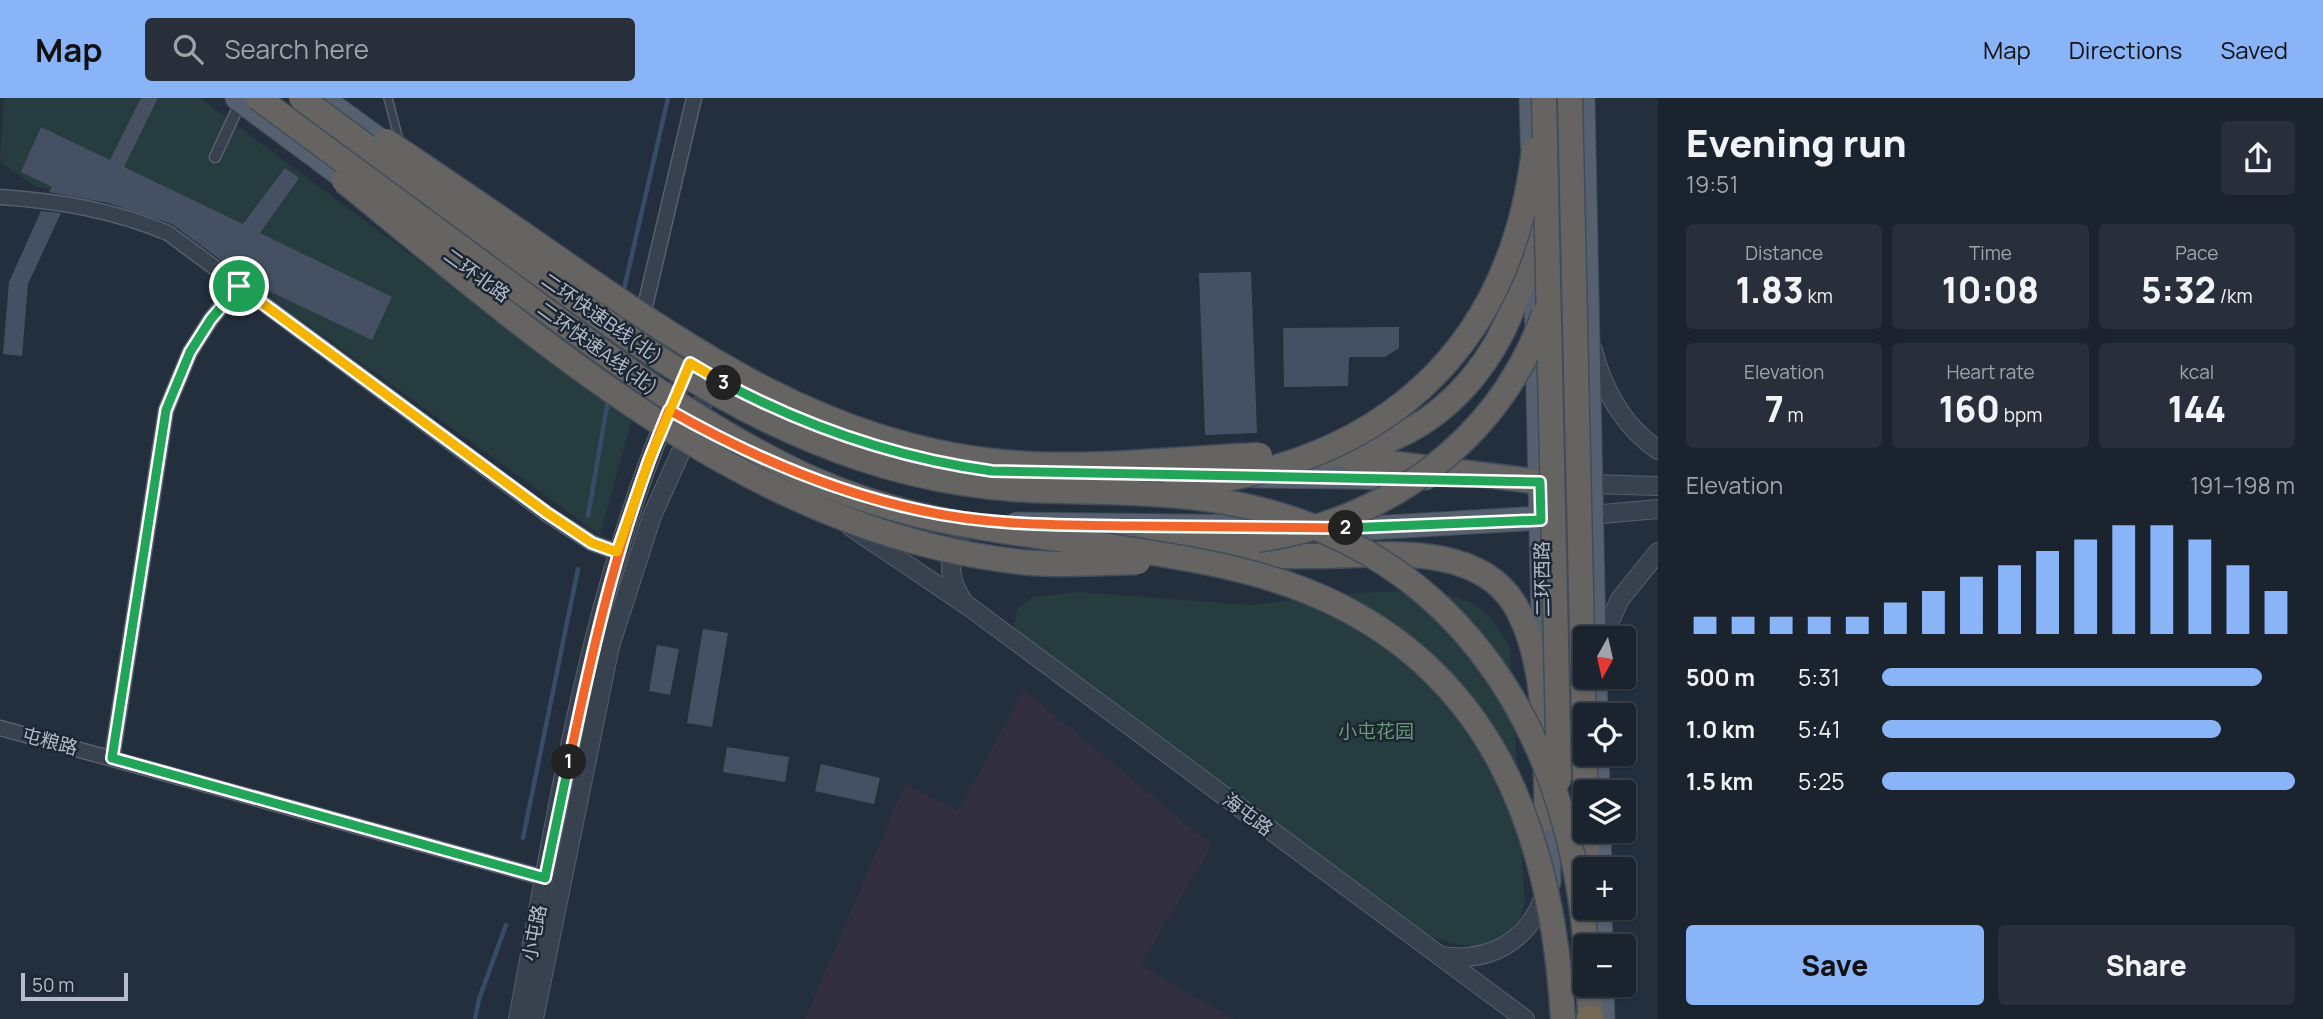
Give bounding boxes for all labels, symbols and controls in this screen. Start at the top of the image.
search box [145,18,635,81]
text: Map [35,27,103,72]
icon: search [169,30,207,68]
text: Search here [225,31,369,67]
text: Map [1983,33,2031,66]
text: Directions [2069,33,2182,66]
text: Saved [2220,33,2288,66]
text: Evening run [1686,116,1907,168]
button: share [2221,121,2295,195]
text: 19:51 [1686,168,1738,200]
text: Distance [1745,240,1823,266]
text: Time [1969,240,2012,266]
text: Pace [2175,240,2218,266]
street label: 二环北路 [439,242,515,308]
pin [209,256,269,316]
text: 1.83 [1735,266,1804,314]
text: 10:08 [1942,266,2039,314]
text: 5:32 [2141,266,2216,314]
icon: arrive [220,267,258,305]
street label: 二环快速B线(北) [536,267,668,369]
text: km [1804,283,1833,309]
text: /km [2216,283,2253,309]
street label: 二环快速A线(北) [533,296,663,400]
text: Elevation [1744,359,1824,385]
text: Heart rate [1946,359,2035,385]
text: kcal [2179,359,2214,385]
pin: 3 [706,366,742,400]
text: 3 [718,369,729,395]
text: 7 [1765,385,1784,433]
text: 160 [1939,385,2000,433]
text: 144 [2168,385,2226,433]
text: m [1784,402,1804,428]
text: bpm [2000,402,2042,428]
text: Elevation [1686,469,1783,501]
text: 191–198 m [2190,469,2295,501]
pin: 2 [1328,510,1364,546]
text: 2 [1340,514,1351,540]
street label: 二环西路 [1528,541,1556,617]
north arrow [1573,626,1636,690]
map controls [1573,626,1636,997]
text: 500 m [1686,661,1755,693]
text: 5:31 [1798,661,1840,693]
button: locate [1573,703,1636,766]
text: 1.0 km [1686,713,1755,745]
text: 5:41 [1798,713,1841,745]
park label: 小屯花园 [1338,718,1414,744]
street label: 屯粮路 [19,721,81,761]
pin: 1 [552,744,586,780]
text: 1 [564,748,573,774]
text: 1.5 km [1686,765,1753,797]
text: 5:25 [1798,765,1845,797]
button: layers [1573,780,1636,843]
street label: 海屯路 [1217,786,1279,842]
button: + [1573,857,1636,920]
street label: 小屯路 [516,903,552,963]
button: Save [1686,925,1984,1005]
button: Share [1998,925,2295,1005]
button: − [1573,934,1636,997]
scale bar [21,970,128,1002]
text: 50 m [32,972,74,998]

